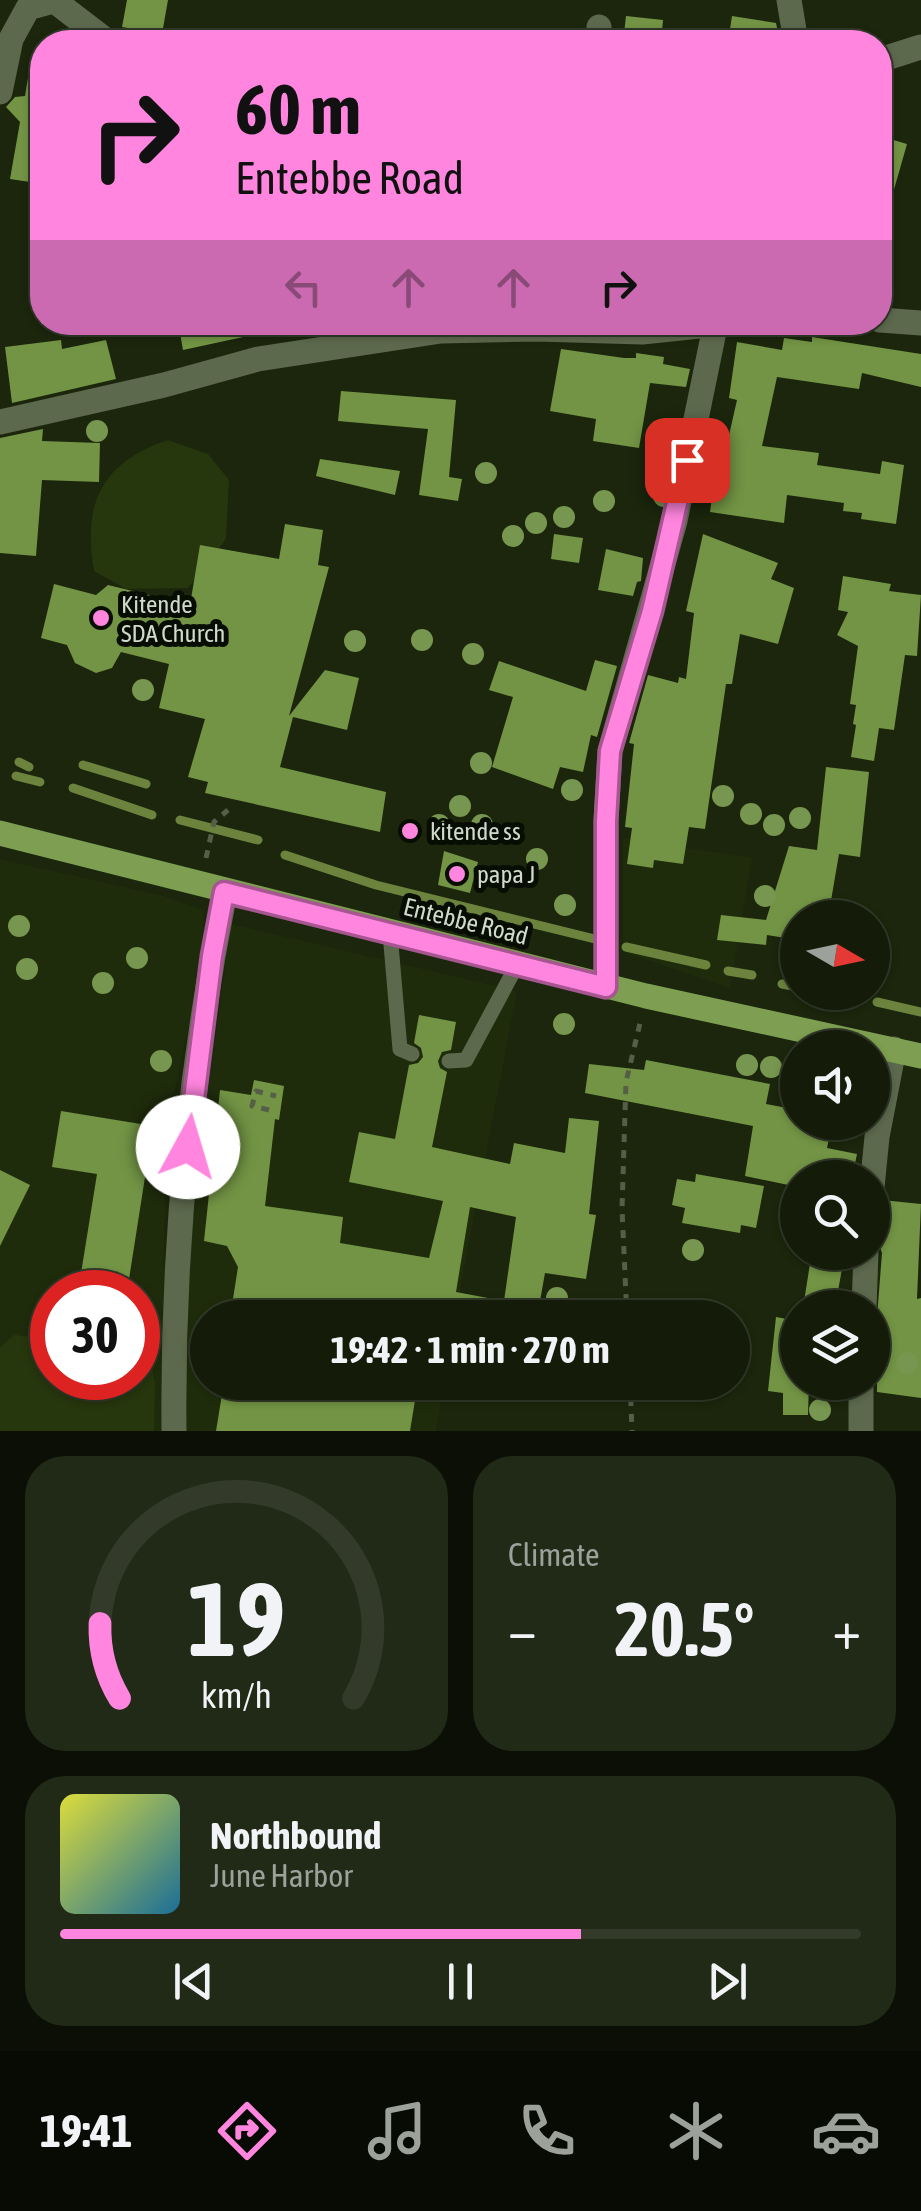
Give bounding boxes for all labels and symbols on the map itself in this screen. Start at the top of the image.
pin [645,418,730,503]
place label: Kitende SDA Church [121,590,225,647]
marker: Kitende SDA Church [90,607,112,629]
place label: kitende ss [430,817,521,845]
marker: kitende ss [399,820,421,842]
place label: papa J [477,860,535,888]
marker: papa J [446,863,468,885]
street label: Entebbe Road [401,892,531,950]
north arrow [780,900,890,1010]
position arrow [136,1095,240,1199]
speed limit sign: 30 [30,1270,160,1400]

